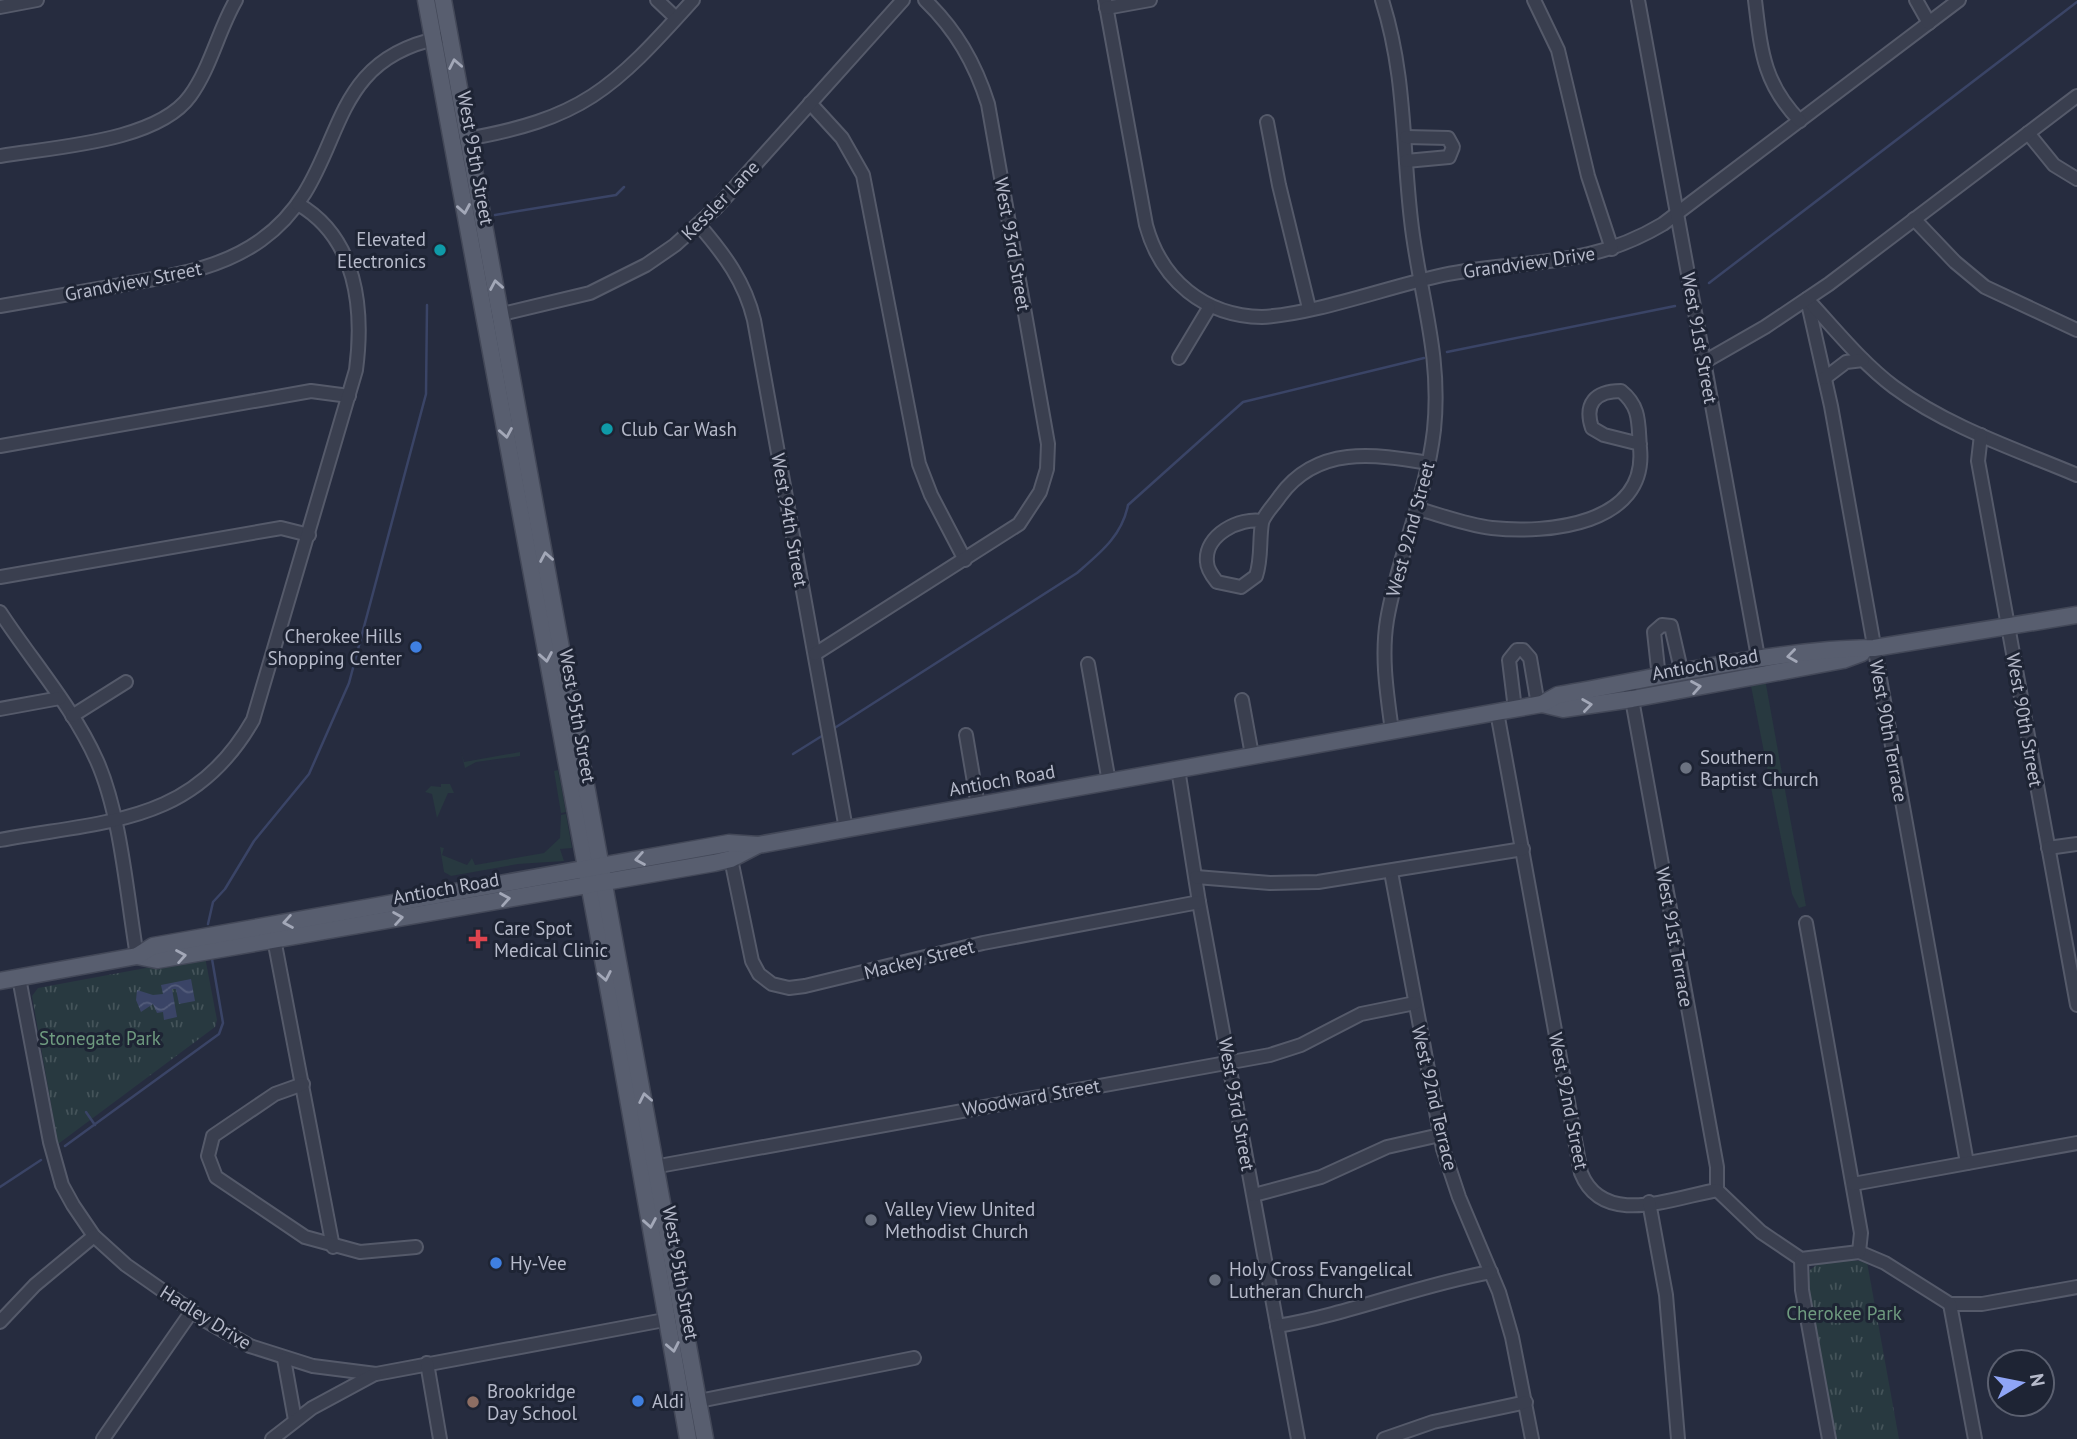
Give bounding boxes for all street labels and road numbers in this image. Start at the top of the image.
street label: West 95th Street [452,89,500,227]
street label: Kessler Lane [676,155,764,245]
street label: West 93rd Street [989,175,1037,313]
street label: Grandview Drive [1461,241,1597,283]
street label: Grandview Street [63,256,204,306]
street label: West 91st Street [1677,270,1723,406]
street label: West 94th Street [766,451,814,589]
street label: West 92nd Street [1380,458,1440,599]
street label: Antioch Road [1650,643,1760,685]
street label: West 95th Street [554,647,602,785]
street label: West 90th Street [2001,651,2049,789]
street label: West 90th Terrace [1865,658,1913,804]
street label: Antioch Road [947,759,1057,801]
street label: West 91st Terrace [1651,865,1699,1009]
street label: Antioch Road [391,867,501,909]
street label: Mackey Street [861,934,977,984]
street label: West 92nd Terrace [1407,1023,1463,1173]
street label: West 92nd Street [1544,1030,1594,1172]
street label: West 93rd Street [1213,1035,1261,1173]
street label: Woodward Street [960,1073,1102,1121]
street label: West 95th Street [657,1204,705,1342]
street label: Hadley Drive [156,1280,256,1354]

